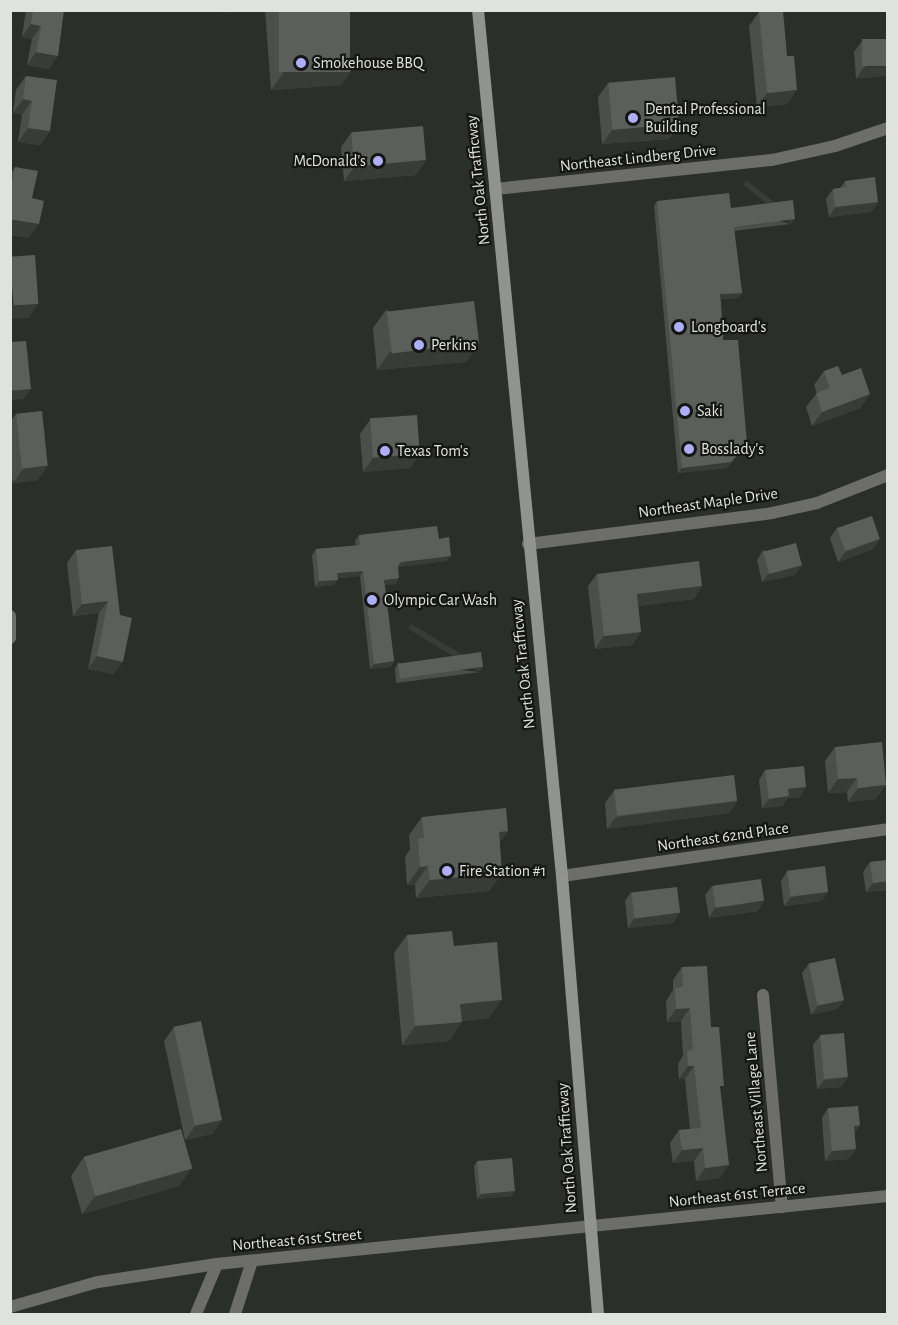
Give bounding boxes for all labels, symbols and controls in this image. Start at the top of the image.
place label: Smokehouse BBQ [313,53,423,73]
marker: Smokehouse BBQ [294,56,308,70]
place label: Dental Professional Building [645,99,766,137]
marker: Dental Professional Building [626,111,640,125]
street label: North Oak Trafficway [462,114,494,246]
street label: Northeast Lindberg Drive [559,140,717,176]
place label: McDonald's [294,151,366,171]
marker: McDonald's [371,154,385,168]
place label: Longboard's [691,317,767,337]
marker: Longboard's [672,320,686,334]
place label: Perkins [431,335,477,355]
marker: Perkins [412,338,426,352]
place label: Saki [697,401,723,421]
marker: Saki [678,404,692,418]
place label: Bosslady's [701,439,764,459]
place label: Texas Tom's [397,441,469,461]
marker: Bosslady's [682,442,696,456]
marker: Texas Tom's [378,444,392,458]
street label: Northeast Maple Drive [637,484,779,522]
place label: Olympic Car Wash [384,590,497,610]
marker: Olympic Car Wash [365,593,379,607]
street label: North Oak Trafficway [507,598,539,730]
street label: Northeast 62nd Place [656,818,790,856]
place label: Fire Station #1 [459,861,546,881]
marker: Fire Station #1 [440,864,454,878]
street label: Northeast Village Lane [740,1031,772,1173]
street label: North Oak Trafficway [553,1082,581,1214]
street label: Northeast 61st Terrace [668,1178,806,1212]
street label: Northeast 61st Street [232,1225,362,1255]

